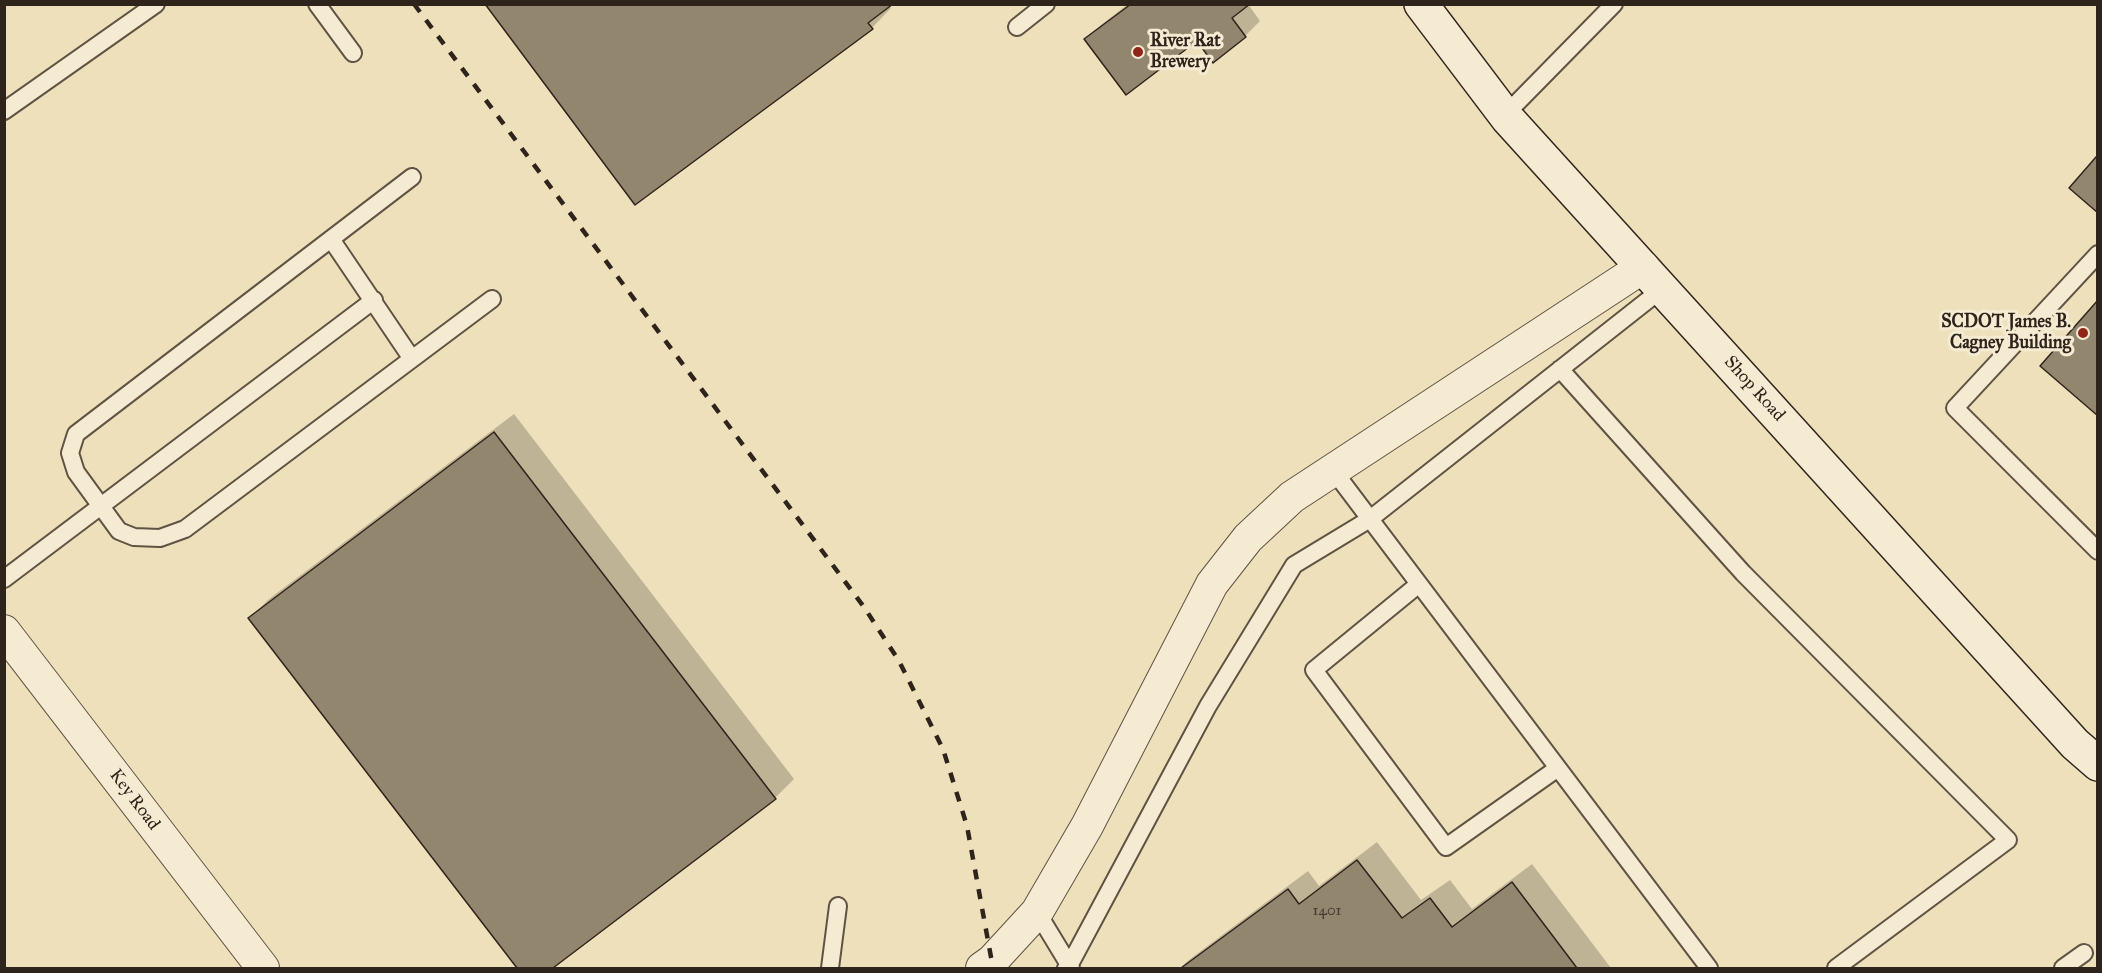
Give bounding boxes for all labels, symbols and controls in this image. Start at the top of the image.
place label: River Rat Brewery [1150,31,1221,74]
marker: River Rat Brewery [1131,45,1145,59]
place label: SCDOT James B. Cagney Building [1941,312,2071,354]
marker: SCDOT James B. Cagney Building [2076,326,2090,340]
street label: Shop Road [1719,352,1789,426]
street label: Key Road [104,765,164,835]
house number: 1401 [1313,902,1341,920]

